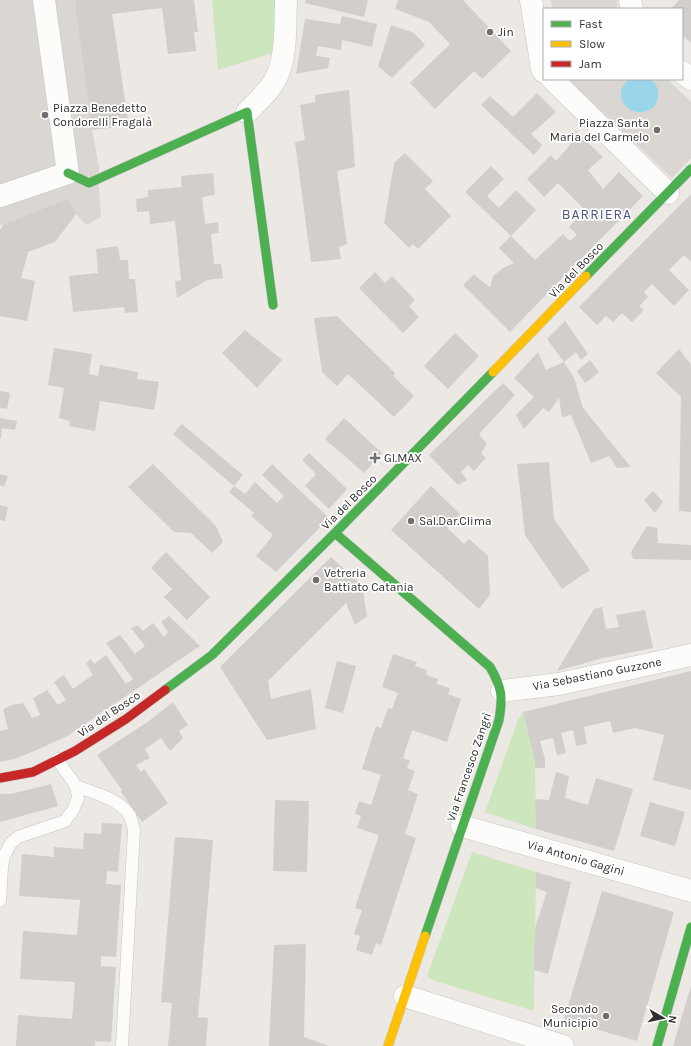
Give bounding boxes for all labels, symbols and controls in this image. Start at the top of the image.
legend [543,8,683,80]
text: Fast [579,17,603,31]
place label: Jin [498,25,514,39]
marker: Jin [485,27,495,37]
text: Slow [579,37,605,51]
text: Jam [579,57,602,71]
place label: Piazza Benedetto Condorelli Fragalà [53,101,152,129]
marker: Piazza Benedetto Condorelli Fragalà [40,110,50,120]
place label: Piazza Santa Maria del Carmelo [550,116,649,144]
marker: Piazza Santa Maria del Carmelo [652,125,662,135]
district label: BARRIERA [562,206,632,223]
street label: Via del Bosco [546,239,606,301]
place label: GI.MAX [384,451,422,465]
marker: GI.MAX [369,452,381,464]
street label: Via del Bosco [318,471,380,533]
place label: Sal.Dar.Clima [419,514,492,528]
marker: Sal.Dar.Clima [406,516,416,526]
place label: Vetreria Battiato Catania [324,566,414,594]
marker: Vetreria Battiato Catania [311,575,321,585]
street label: Via Sebastiano Guzzone [531,655,663,693]
street label: Via del Bosco [75,688,143,740]
street label: Via Francesco Zangrì [444,710,494,823]
street label: Via Antonio Gagini [526,837,626,879]
north arrow [643,998,683,1038]
place label: Secondo Municipio [543,1002,598,1030]
marker: Secondo Municipio [601,1011,611,1021]
text: N [665,1015,679,1024]

